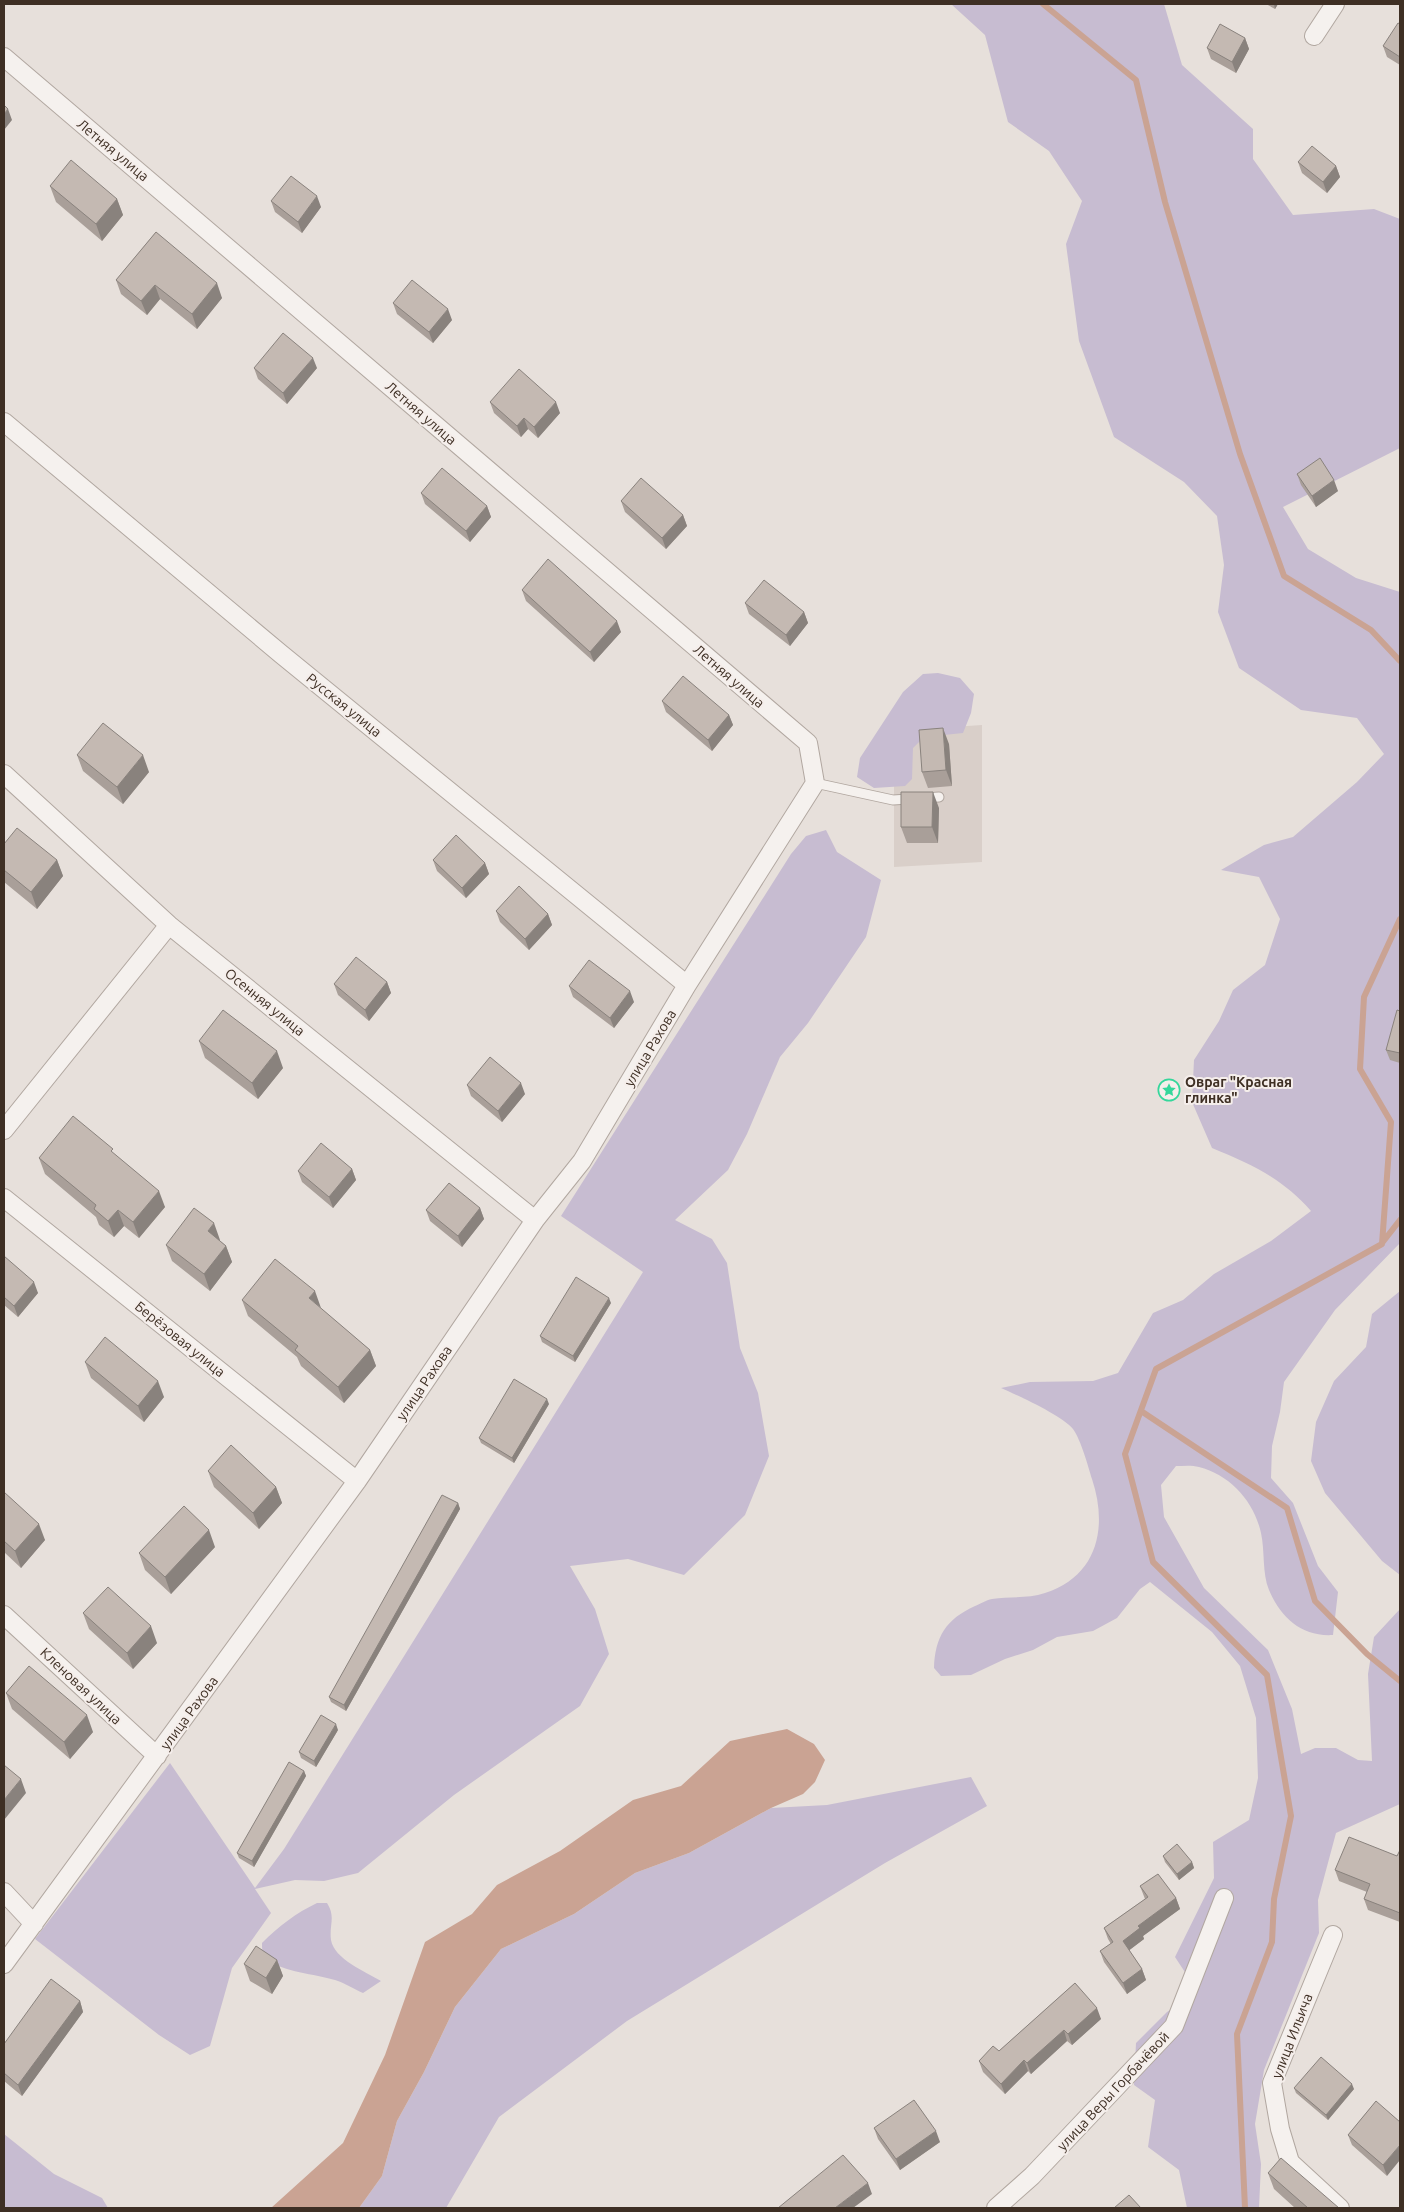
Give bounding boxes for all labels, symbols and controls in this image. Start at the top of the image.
street label: Летняя улица [74,115,152,185]
street label: Летняя улица [382,378,460,448]
street label: Летняя улица [690,641,768,711]
street label: Русская улица [303,670,385,740]
street label: Осенняя улица [222,965,308,1039]
street label: улица Рахова [621,1007,679,1089]
place label: Овраг "Красная глинка" [1185,1074,1292,1106]
place icon: Овраг "Красная глинка" [1157,1078,1181,1102]
street label: Берёзовая улица [132,1298,228,1380]
street label: улица Рахова [393,1342,455,1424]
street label: Кленовая улица [37,1644,125,1728]
street label: улица Рахова [157,1673,221,1753]
street label: улица Ильича [1268,1991,1316,2081]
street label: улица Веры Горбачёвой [1054,2028,1172,2154]

